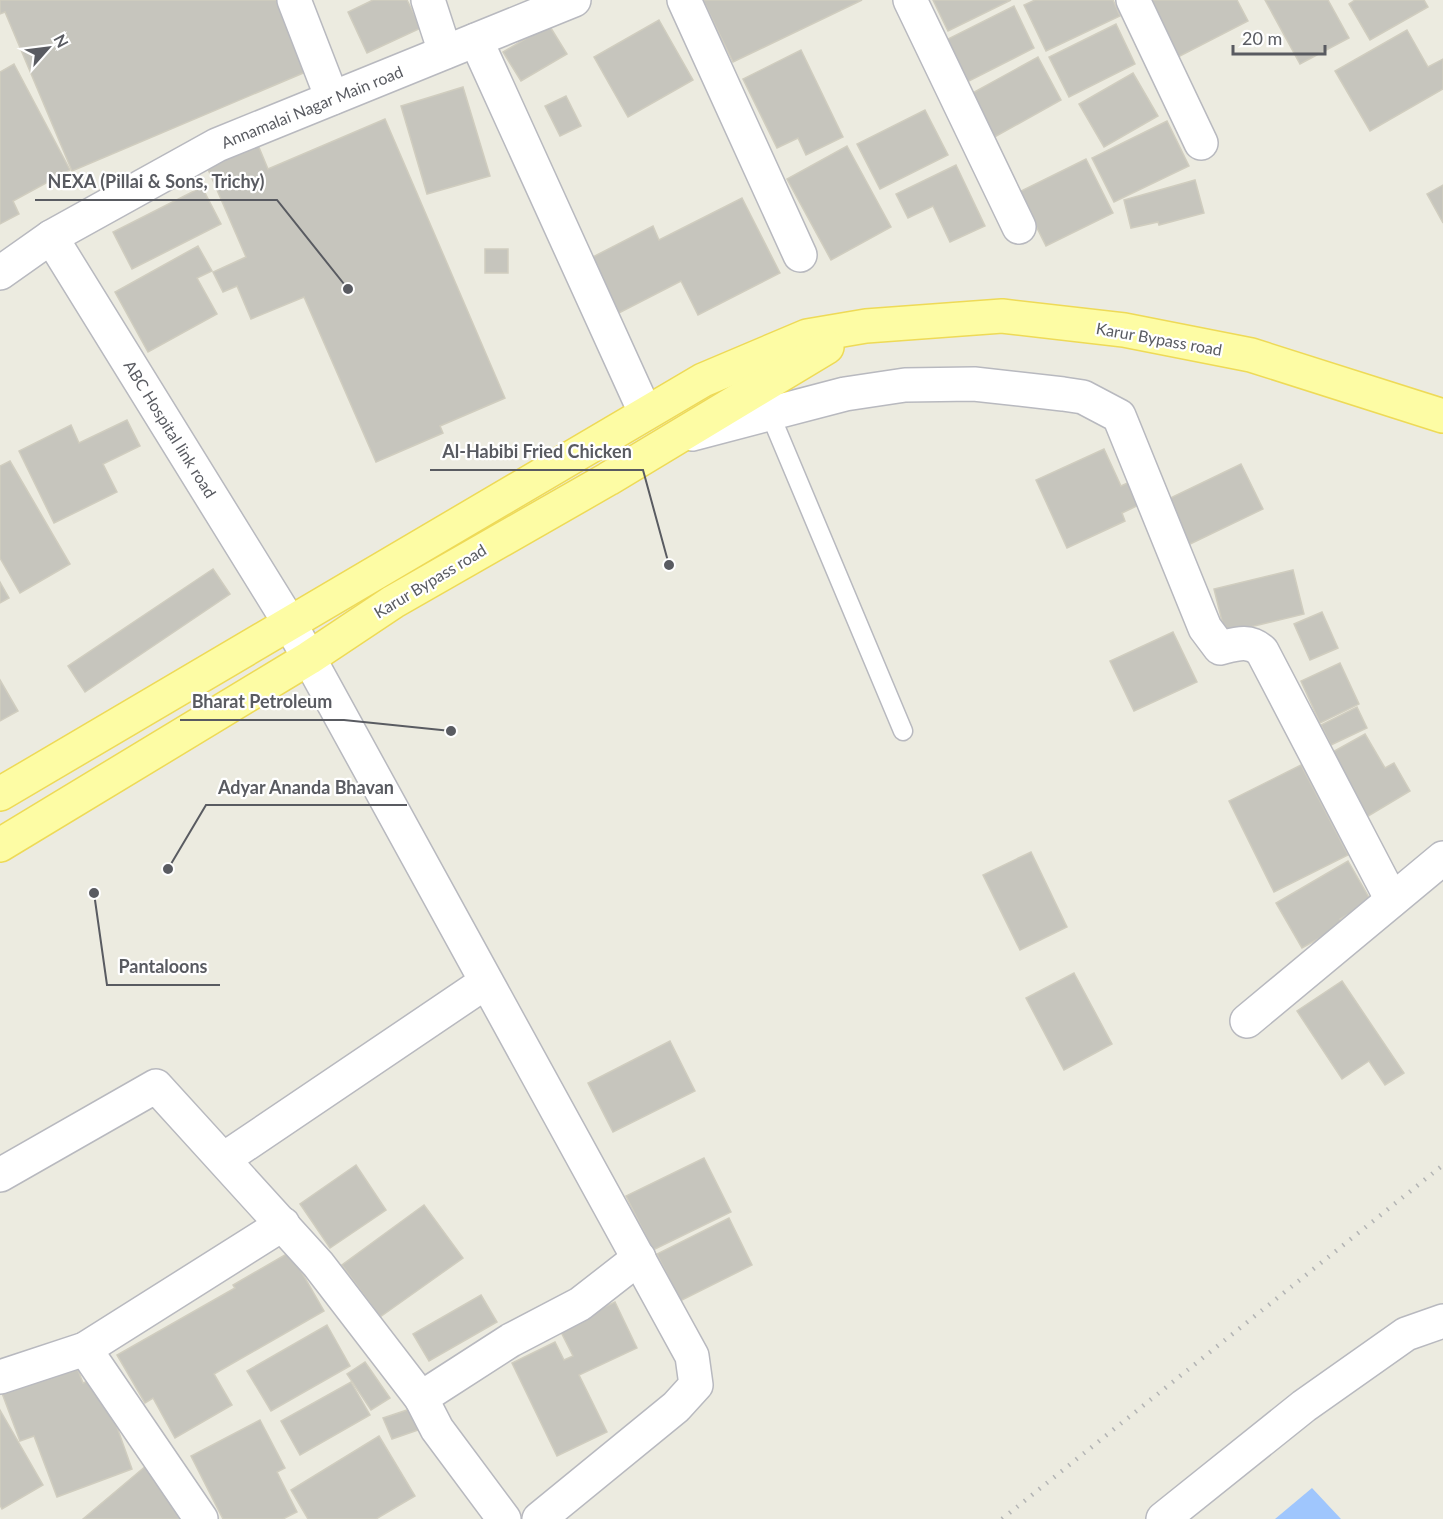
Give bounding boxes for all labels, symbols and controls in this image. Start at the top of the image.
north arrow [18,18,78,78]
scale bar [1233,18,1324,56]
text: 20 m [1242,27,1282,49]
text: N [50,31,73,51]
street label: Annamalai Nagar Main road [218,61,405,152]
callout: NEXA (Pillai & Sons, Trichy) [35,164,277,200]
text: NEXA (Pillai & Sons, Trichy) [48,170,264,192]
street label: Karur Bypass road [1095,318,1224,359]
street label: ABC Hospital link road [120,356,220,501]
callout: Al-Habibi Fried Chicken [430,434,643,470]
text: Al-Habibi Fried Chicken [441,440,632,462]
street label: Karur Bypass road [370,540,489,622]
callout: Bharat Petroleum [180,684,344,720]
text: Bharat Petroleum [192,690,332,712]
callout: Adyar Ananda Bhavan [206,769,407,805]
text: Adyar Ananda Bhavan [217,776,394,798]
callout: Pantaloons [107,949,220,985]
text: Pantaloons [118,955,208,977]

